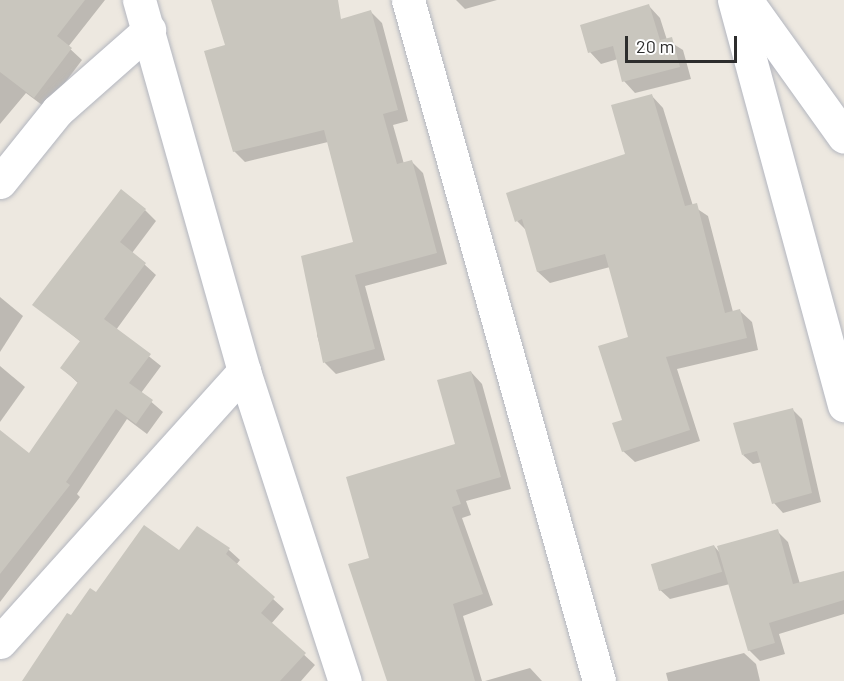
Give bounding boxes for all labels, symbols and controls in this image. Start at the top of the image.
scale bar [628,24,740,62]
text: 20 m [636,35,674,57]

